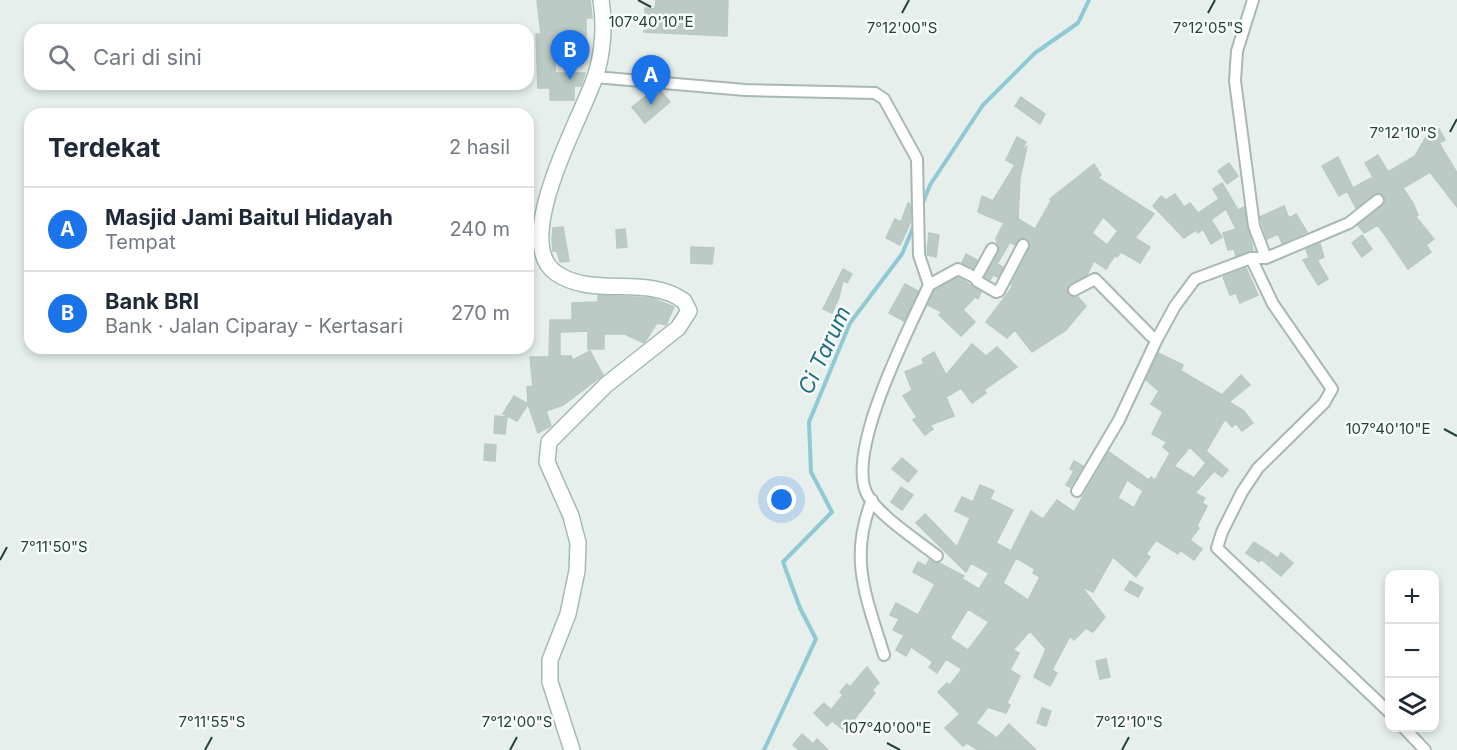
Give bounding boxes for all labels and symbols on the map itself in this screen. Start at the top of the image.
text: 107°40'10"E [608,12,694,31]
text: 7°12'00"S [867,18,937,37]
text: 7°12'05"S [1173,18,1243,37]
pin: B [550,31,590,80]
pin: A [632,56,670,105]
text: 7°12'10"S [1369,123,1437,142]
water label: Ci Tarum [792,302,856,398]
text: 107°40'10"E [1345,419,1431,438]
your location [767,485,796,514]
text: 7°11'50"S [20,537,88,556]
text: 7°11'55"S [179,712,245,731]
text: 7°12'00"S [482,712,552,731]
text: 7°12'10"S [1095,712,1163,731]
text: 107°40'00"E [843,718,931,737]

